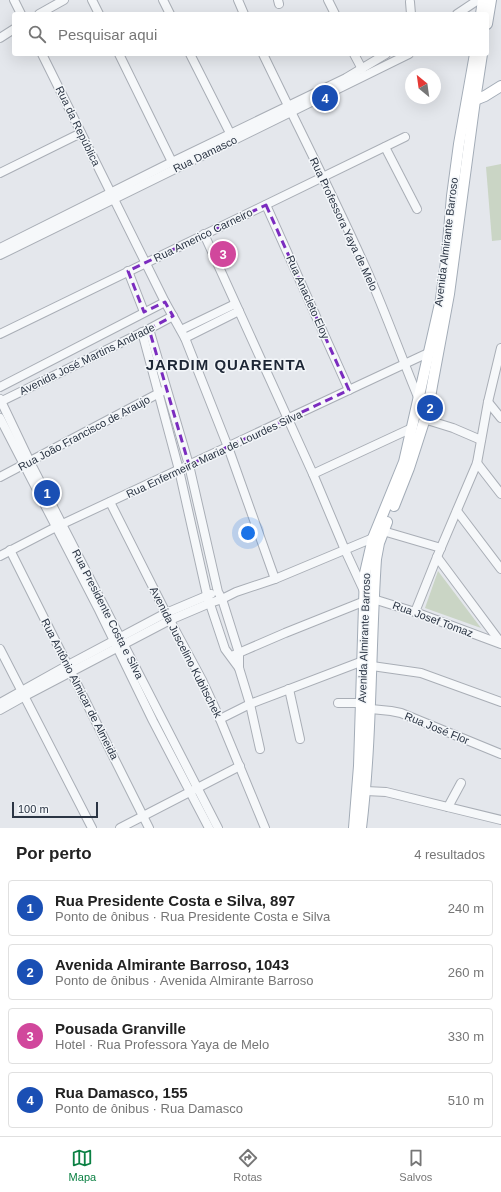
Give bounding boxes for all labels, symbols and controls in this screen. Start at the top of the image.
search box [12,12,489,56]
icon: search [26,23,48,45]
text: Pesquisar aqui [58,26,157,43]
north arrow [405,68,441,104]
pin: 4 [312,83,338,113]
street label: Rua da República [53,84,103,169]
street label: Rua Damasco [171,133,239,175]
street label: Rua Professora Yaya de Melo [308,155,380,293]
street label: Avenida Almirante Barroso [432,177,460,307]
street label: Rua Americo Carneiro [152,206,254,264]
pin: 3 [210,239,236,269]
street label: Rua Anacleto Eloy [284,253,332,341]
street label: Avenida José Martins Andrade [17,321,157,397]
district label: JARDIM QUARENTA [146,356,306,373]
street label: Rua João Francisco de Araujo [16,393,152,473]
pin: 2 [417,393,443,423]
street label: Rua Enfermeira Maria de Lourdes Silva [124,407,305,500]
pin: 1 [34,478,60,508]
your location [238,523,258,543]
street label: Rua Presidente Costa e Silva [70,547,146,682]
street label: Avenida Almirante Barroso [356,573,372,703]
street label: Avenida Juscelino Kubitschek [148,585,225,720]
street label: Rua Josef Tomaz [391,599,475,639]
street label: Rua Antônio Almicar de Almeida [39,617,121,762]
street label: Rua José Flor [403,710,471,747]
scale bar [12,800,98,819]
text: 100 m [18,803,49,815]
text: Por perto [16,844,92,863]
text: 4 resultados [414,847,485,862]
text: Rua Presidente Costa e Silva, 897 [55,892,295,909]
text: 1 [26,901,34,916]
text: 240 m [448,901,484,916]
text: Ponto de ônibus · Rua Presidente Costa e Silva [55,909,330,924]
text: Avenida Almirante Barroso, 1043 [55,956,289,973]
text: 2 [26,965,34,980]
text: 260 m [448,965,484,980]
text: Ponto de ônibus · Avenida Almirante Barroso [55,973,313,988]
text: Pousada Granville [55,1020,186,1037]
text: 3 [26,1029,34,1044]
text: 330 m [448,1029,484,1044]
text: Hotel · Rua Professora Yaya de Melo [55,1037,269,1052]
text: Rua Damasco, 155 [55,1084,188,1101]
text: 4 [26,1093,34,1108]
text: 510 m [448,1093,484,1108]
text: Ponto de ônibus · Rua Damasco [55,1101,243,1116]
tab: Mapa [69,1147,96,1183]
tab: Rotas [233,1147,262,1183]
tab: Salvos [399,1147,432,1183]

